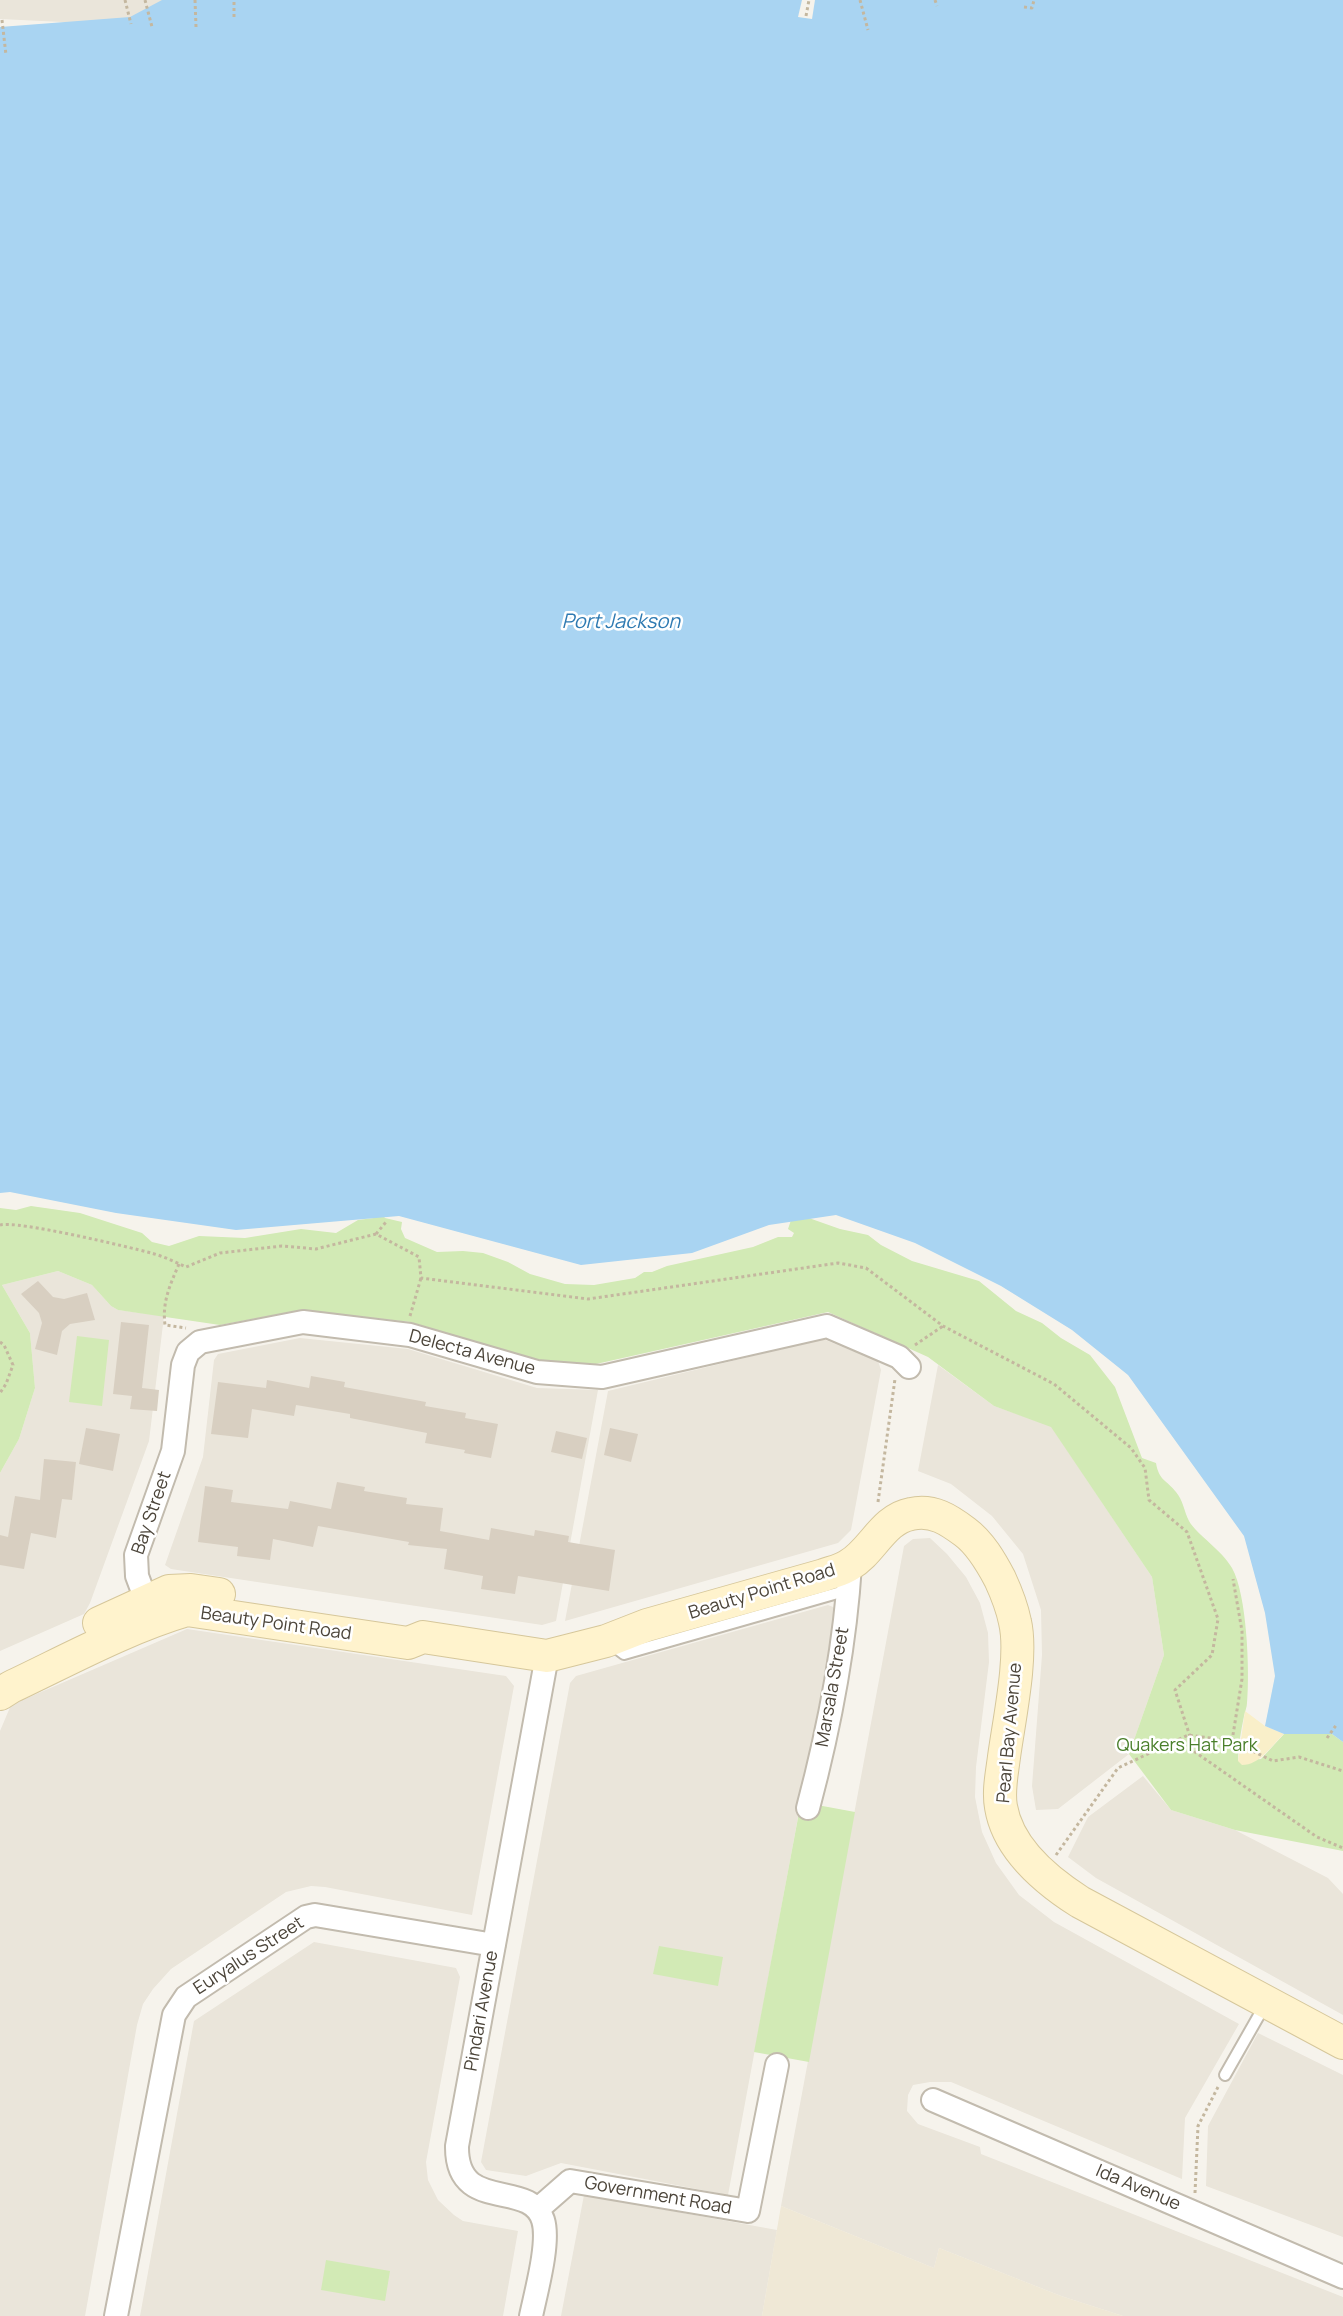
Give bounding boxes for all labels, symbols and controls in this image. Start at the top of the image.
water label: Port Jackson [562,610,680,634]
street label: Delecta Avenue [407,1326,537,1380]
street label: Bay Street [128,1469,176,1557]
street label: Beauty Point Road [686,1559,838,1625]
street label: Beauty Point Road [199,1603,353,1645]
street label: Marsala Street [812,1625,854,1749]
street label: Pearl Bay Avenue [993,1662,1027,1804]
park label: Quakers Hat Park [1116,1735,1258,1757]
street label: Euryalus Street [190,1912,308,2000]
street label: Pindari Avenue [461,1949,503,2073]
street label: Ida Avenue [1092,2160,1184,2216]
street label: Government Road [583,2172,733,2220]

